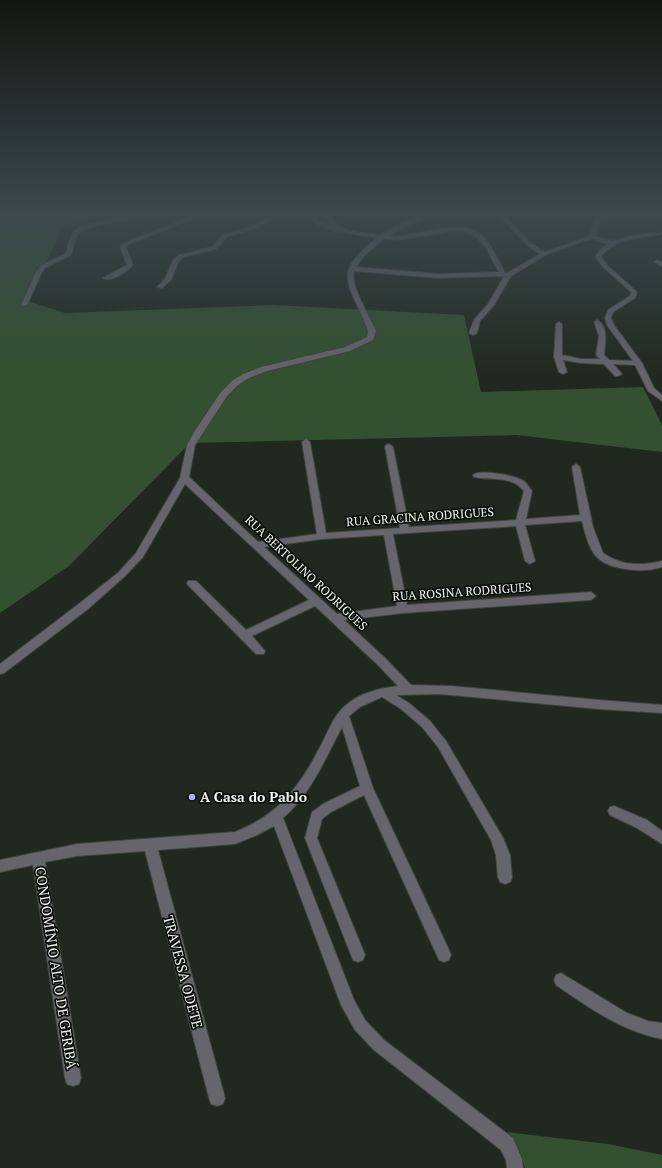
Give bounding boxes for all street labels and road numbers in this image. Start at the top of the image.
street label: RUA GRACINA RODRIGUES [346,504,494,529]
street label: RUA BERTOLINO RODRIGUES [242,512,371,633]
street label: RUA ROSINA RODRIGUES [392,579,532,604]
street label: CONDOMÍNIO ALTO DE GERIBÁ [31,865,82,1071]
street label: TRAVESSA ODETE [159,913,208,1031]

